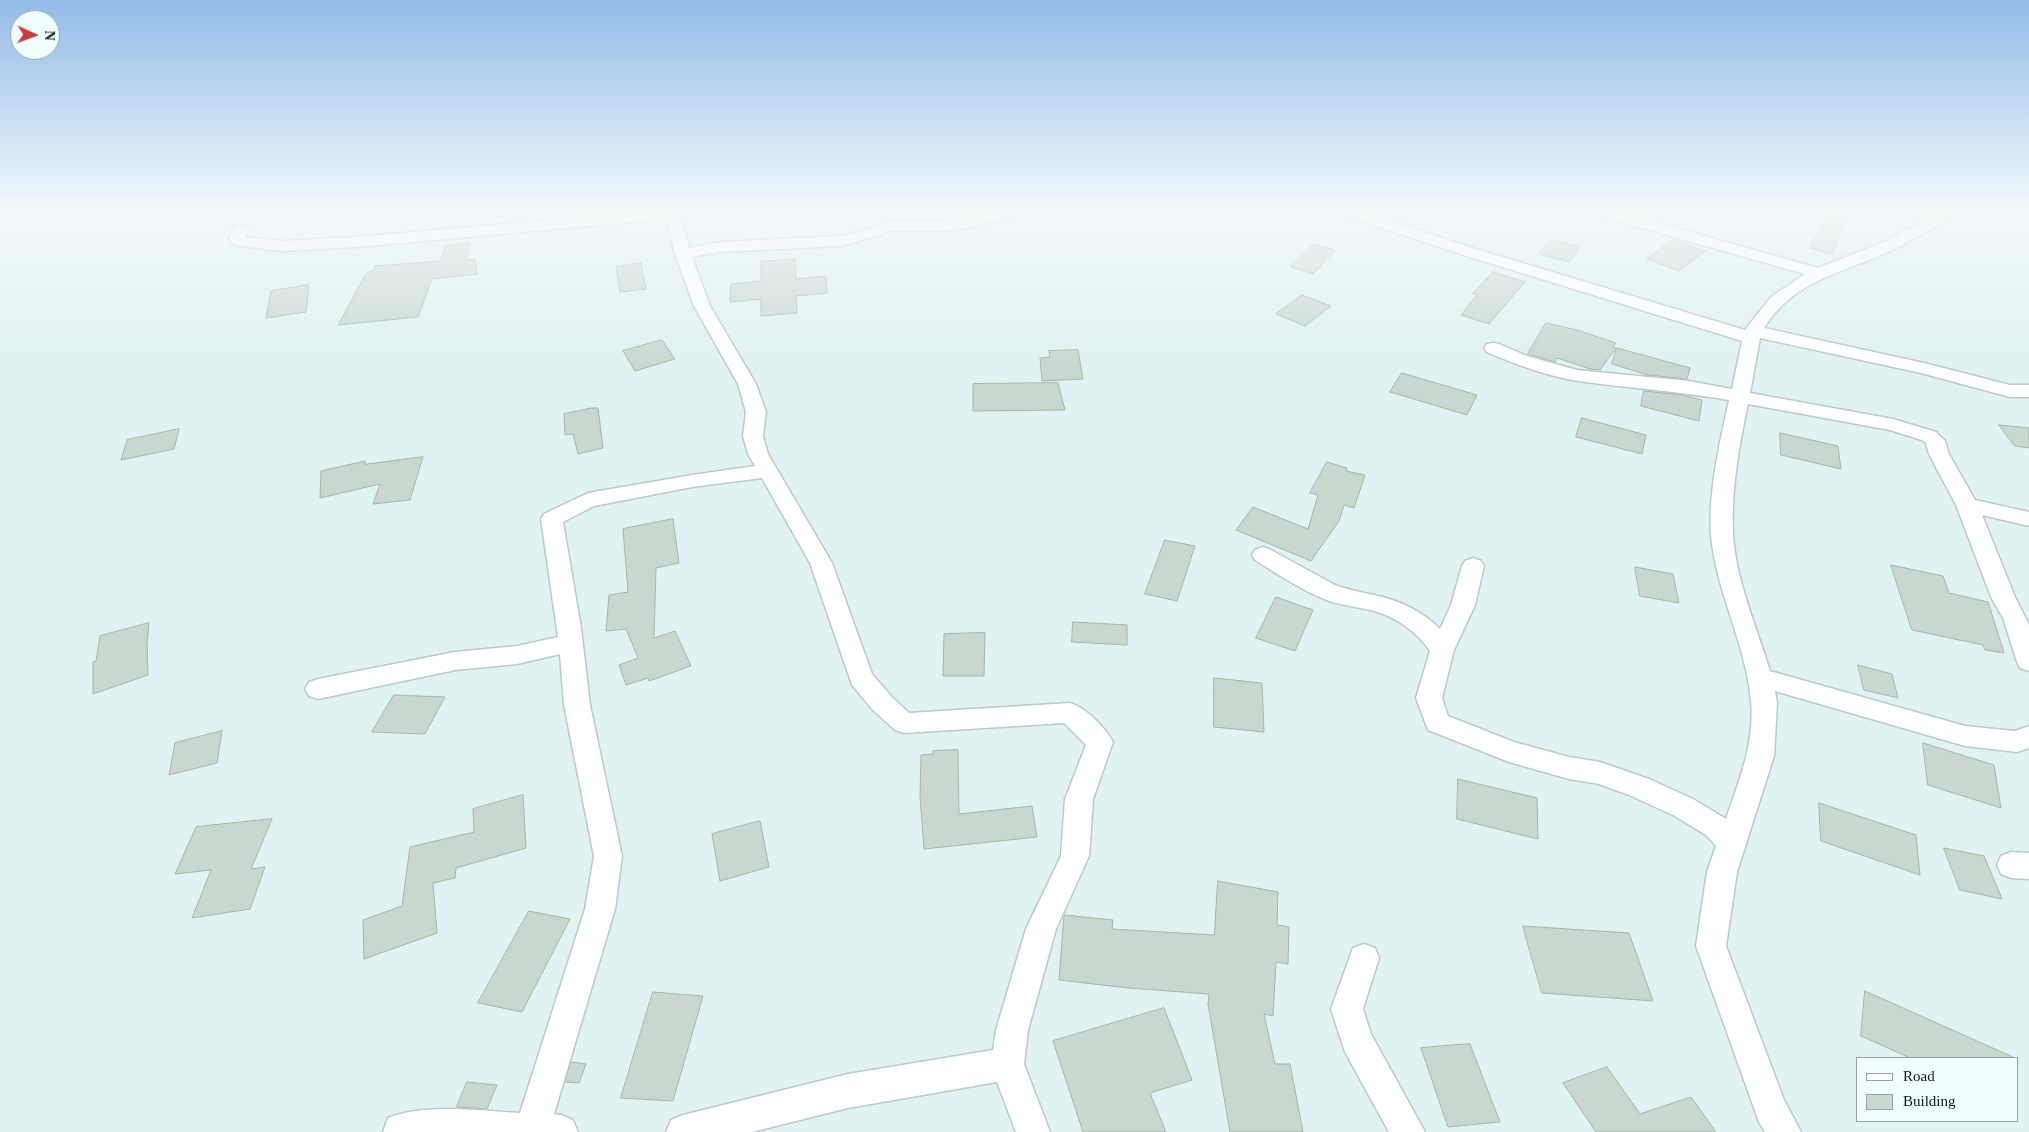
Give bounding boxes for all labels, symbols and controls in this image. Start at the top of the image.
north arrow [10,10,60,60]
text: N [42,30,57,41]
legend [1856,1057,2019,1122]
text: Road [1903,1068,1935,1084]
text: Building [1903,1093,1956,1109]

